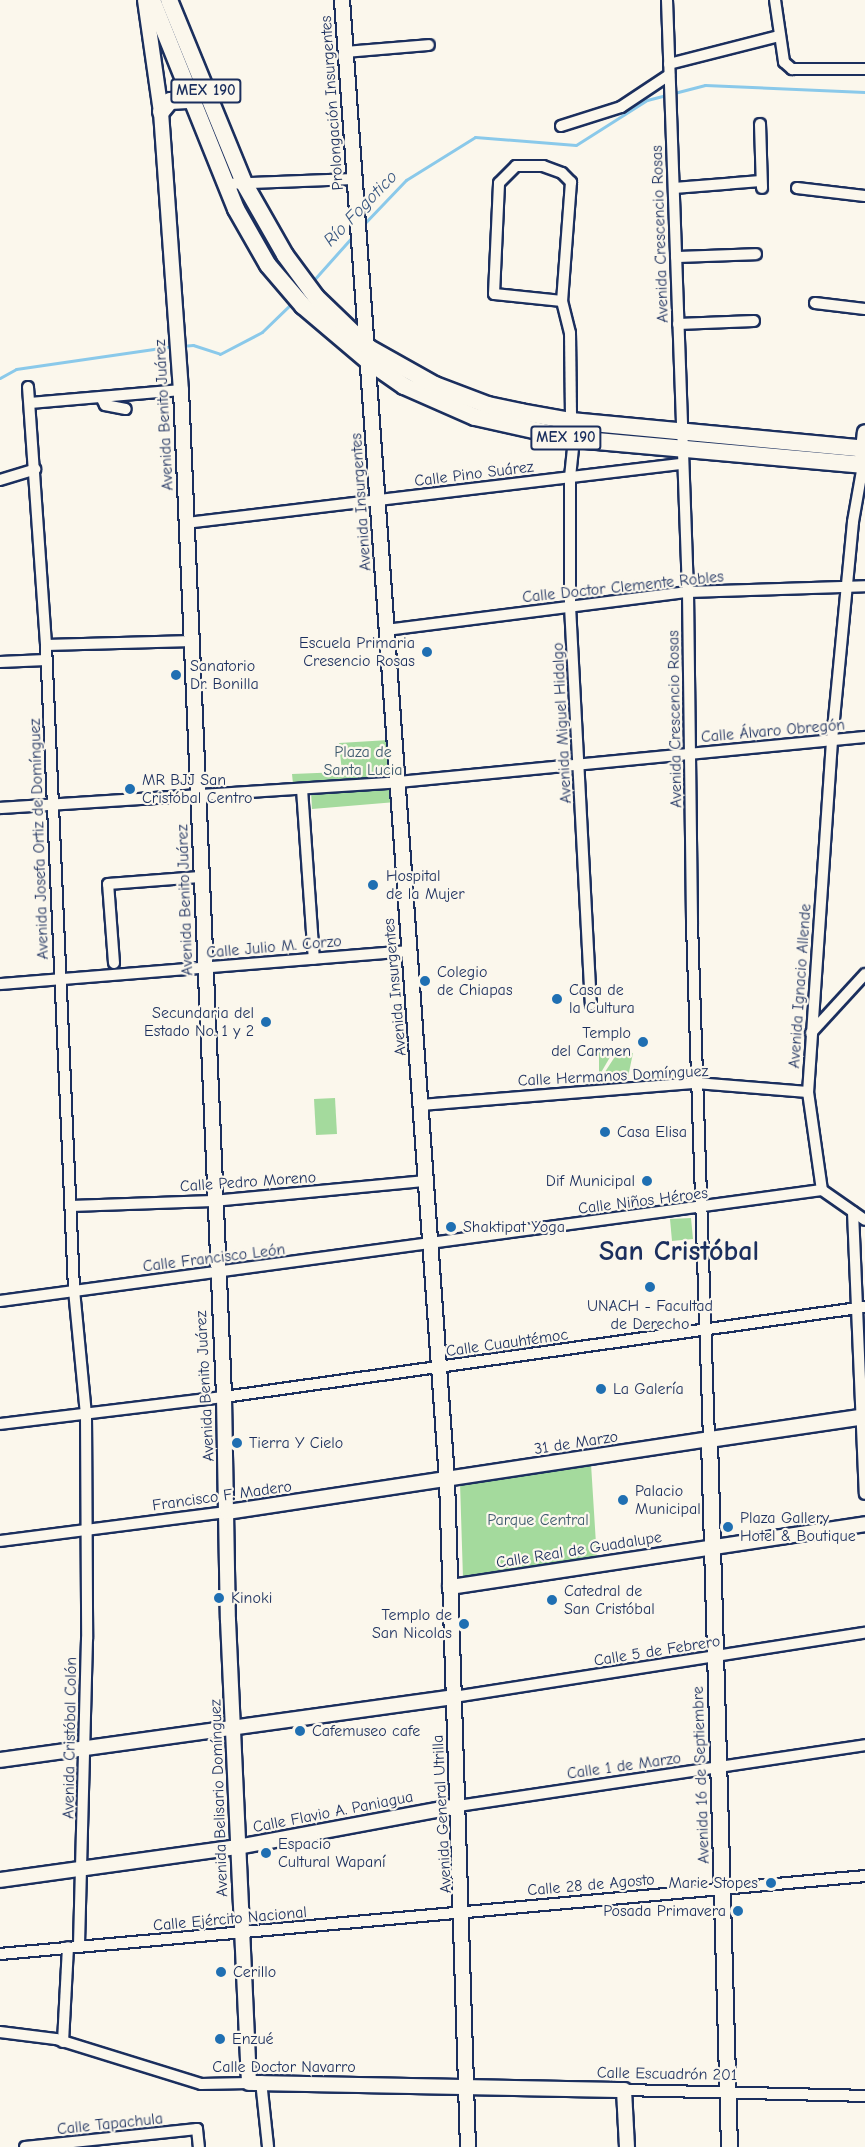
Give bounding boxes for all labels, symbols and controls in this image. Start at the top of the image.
street label: Prolongación Insurgentes [316,15,348,191]
road number: MEX 190 [170,79,242,103]
street label: Avenida Crescencio Rosas [647,145,673,323]
water label: Río Fogotico [320,167,402,251]
street label: Avenida Benito Juárez [150,339,178,491]
road number: MEX 190 [530,426,602,450]
street label: Avenida Insurgentes [347,432,375,572]
street label: Calle Pino Suárez [413,457,535,491]
street label: Calle Doctor Clemente Robles [521,567,725,607]
street label: Avenida Crescencio Rosas [664,630,686,808]
place label: Escuela Primaria Cresencio Rosas [299,633,415,671]
street label: Avenida Miguel Hidalgo [548,642,576,804]
marker: Escuela Primaria Cresencio Rosas [420,645,434,659]
place label: Sanatorio Dr. Bonilla [190,656,259,694]
marker: Sanatorio Dr. Bonilla [167,666,185,684]
street label: Calle Álvaro Obregón [700,715,846,747]
street label: Avenida Josefa Ortiz de Domínguez [25,718,53,960]
park label: Plaza de Santa Lucia [323,742,403,780]
place label: MR BJJ San Cristóbal Centro [142,770,253,808]
marker: MR BJJ San Cristóbal Centro [123,782,137,796]
street label: Avenida Benito Juárez [173,824,197,976]
place label: Hospital de la Mujer [386,866,465,904]
marker: Hospital de la Mujer [364,876,382,894]
street label: Avenida Ignacio Allende [785,903,815,1069]
street label: Avenida Insurgentes [379,917,411,1057]
street label: Calle Julio M. Corzo [206,932,342,962]
place label: Colegio de Chiapas [437,962,513,1000]
marker: Colegio de Chiapas [418,974,432,988]
place label: Casa de la Cultura [569,980,635,1018]
marker: Casa de la Cultura [550,992,564,1006]
place label: Secundaria del Estado No. 1 y 2 [144,1003,254,1041]
marker: Secundaria del Estado No. 1 y 2 [259,1015,273,1029]
place label: Templo del Carmen [551,1023,631,1061]
marker: Templo del Carmen [636,1035,650,1049]
street label: Calle Hermanos Domínguez [517,1061,709,1091]
place label: Casa Elisa [617,1122,687,1142]
marker: Casa Elisa [598,1125,612,1139]
street label: Calle Pedro Moreno [179,1168,317,1196]
place label: Dif Municipal [546,1171,635,1191]
marker: Dif Municipal [640,1174,654,1188]
street label: Calle Niños Héroes [577,1184,709,1218]
place label: Shaktipat Yoga [463,1217,565,1237]
marker: Shaktipat Yoga [444,1220,458,1234]
district label: San Cristóbal [599,1234,759,1268]
street label: Calle Francisco León [142,1240,286,1276]
marker: UNACH - Facultad de Derecho [643,1280,657,1294]
place label: UNACH - Facultad de Derecho [587,1296,713,1334]
street label: Avenida Benito Juárez [191,1310,219,1462]
street label: Calle Cuauhtémoc [445,1325,569,1361]
place label: La Galería [613,1379,684,1399]
marker: La Galería [594,1382,608,1396]
street label: 31 de Marzo [533,1427,619,1459]
place label: Tierra Y Cielo [249,1433,343,1453]
marker: Tierra Y Cielo [230,1436,244,1450]
street label: Francisco F. Madero [151,1477,293,1515]
place label: Palacio Municipal [635,1481,701,1519]
marker: Palacio Municipal [616,1493,630,1507]
place label: Plaza Gallery Hotel & Boutique [740,1508,856,1546]
park label: Parque Central [487,1510,589,1530]
marker: Plaza Gallery Hotel & Boutique [721,1520,735,1534]
street label: Calle Real de Guadalupe [495,1527,663,1573]
place label: Catedral de San Cristóbal [564,1581,655,1619]
place label: Kinoki [231,1588,272,1608]
marker: Kinoki [212,1591,226,1605]
marker: Catedral de San Cristóbal [545,1593,559,1607]
place label: Templo de San Nicolas [372,1605,452,1643]
marker: Templo de San Nicolas [457,1617,471,1631]
street label: Calle 5 de Febrero [592,1632,722,1670]
street label: Avenida Cristóbal Colón [59,1657,81,1819]
street label: Avenida 16 de Septiembre [688,1686,714,1864]
street label: Avenida Belisario Domínguez [206,1699,232,1897]
place label: Cafemuseo cafe [312,1721,420,1741]
marker: Cafemuseo cafe [293,1724,307,1738]
street label: Avenida General Utrilla [428,1734,456,1894]
street label: Calle 1 de Marzo [566,1748,682,1784]
street label: Calle Flavio A. Paniagua [251,1787,415,1837]
place label: Espacio Cultural Wapaní [278,1834,386,1872]
marker: Espacio Cultural Wapaní [259,1846,273,1860]
street label: Calle 28 de Agosto [527,1870,655,1900]
place label: Marie Stopes [668,1873,758,1893]
marker: Marie Stopes [762,1874,780,1892]
place label: Posada Primavera [603,1901,726,1921]
street label: Calle Ejército Nacional [152,1903,308,1935]
marker: Posada Primavera [731,1904,745,1918]
place label: Cerillo [233,1962,276,1982]
marker: Cerillo [214,1965,228,1979]
place label: Enzué [232,2029,274,2049]
marker: Enzué [213,2032,227,2046]
street label: Calle Doctor Navarro [212,2057,356,2077]
street label: Calle Escuadrón 201 [597,2063,737,2085]
street label: Calle Tapachula [56,2109,164,2139]

